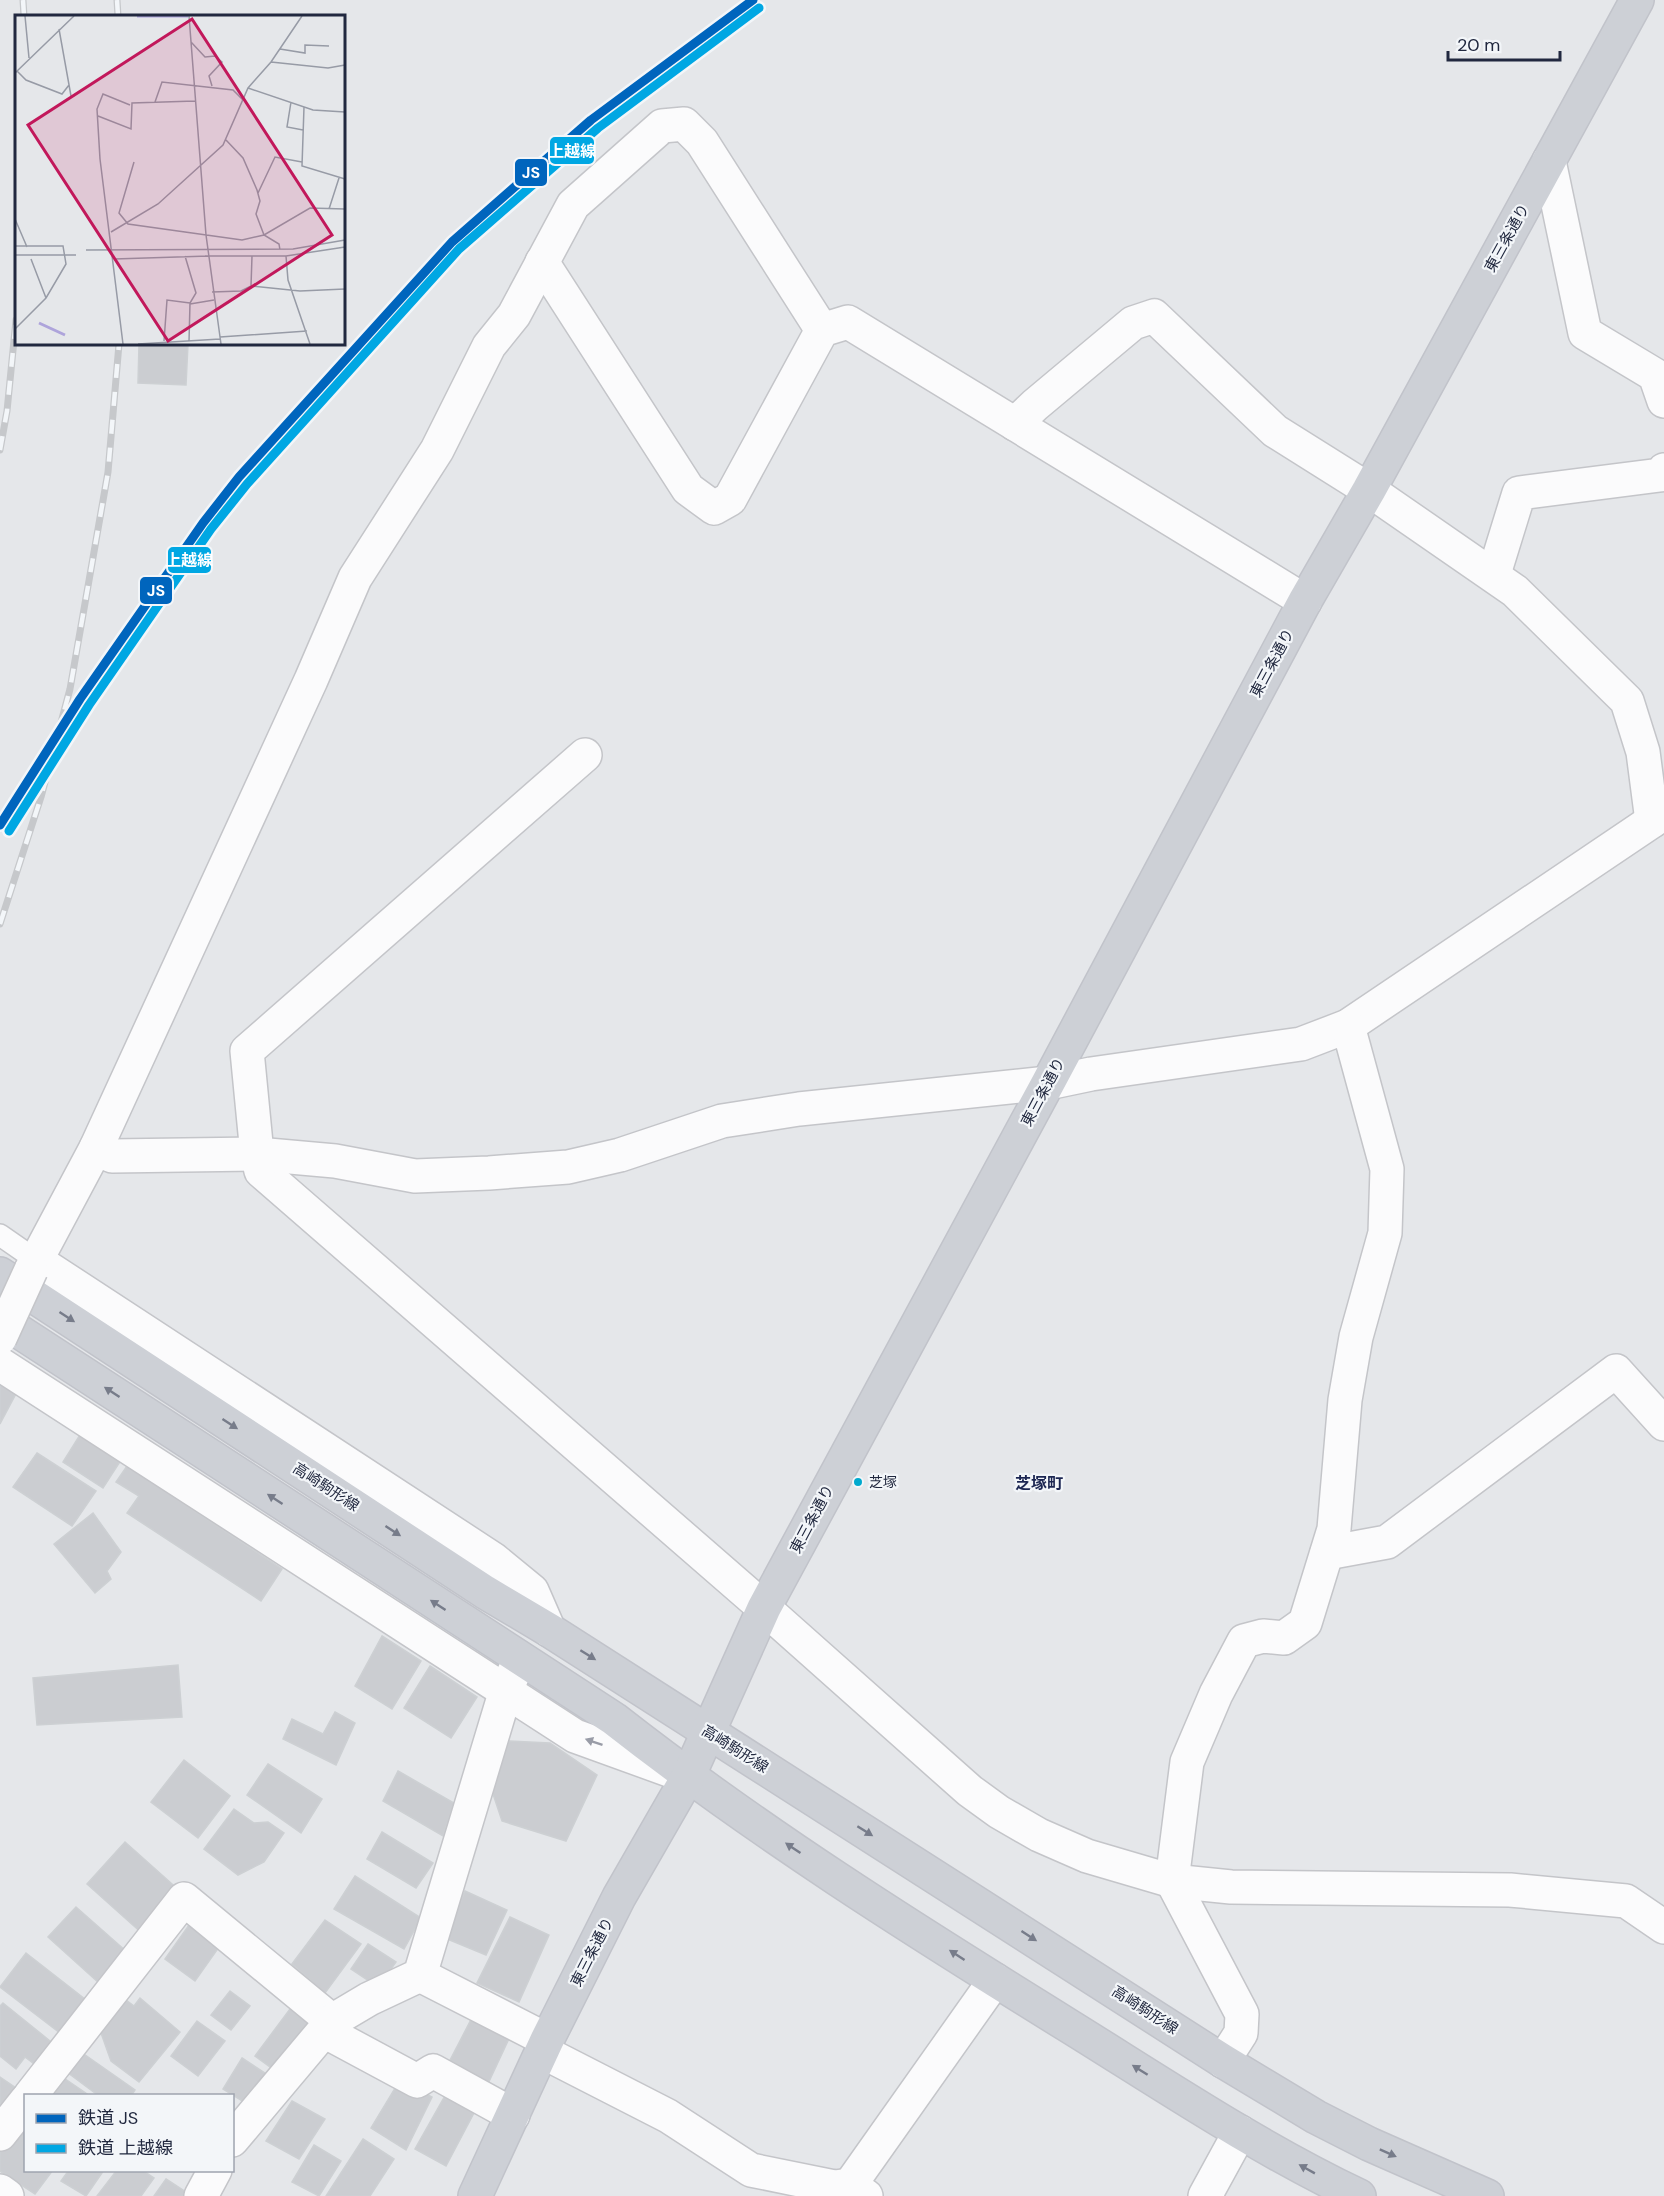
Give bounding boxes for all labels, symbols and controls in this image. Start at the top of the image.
inset map [15,15,345,345]
scale bar [1448,24,1560,62]
text: 20 m [1457,33,1500,57]
line badge: 上越線 [549,136,595,165]
text: 上越線 [548,141,596,162]
line badge: JS [514,158,548,187]
text: JS [522,162,540,183]
street label: 東三条通り [1480,200,1534,276]
line badge: 上越線 [167,546,212,574]
text: 上越線 [165,550,213,571]
line badge: JS [139,576,173,605]
text: JS [147,580,165,601]
street label: 東三条通り [1246,625,1298,701]
street label: 東三条通り [1017,1054,1069,1130]
one-way arrow [58,1312,75,1323]
one-way arrow [104,1386,120,1398]
one-way arrow [221,1418,237,1430]
street label: 高崎駒形線 [289,1458,363,1516]
place label: 芝塚 [869,1473,897,1491]
district label: 芝塚町 [1015,1473,1063,1494]
marker: 芝塚 [852,1476,864,1488]
street label: 東三条通り [786,1481,838,1557]
one-way arrow [267,1493,283,1504]
one-way arrow [385,1525,401,1536]
one-way arrow [431,1599,447,1611]
one-way arrow [580,1650,597,1661]
street label: 高崎駒形線 [698,1721,772,1777]
one-way arrow [584,1737,602,1747]
one-way arrow [857,1825,873,1836]
one-way arrow [786,1842,802,1854]
street label: 東三条通り [566,1914,618,1990]
one-way arrow [1021,1930,1037,1941]
one-way arrow [949,1949,965,1961]
street label: 高崎駒形線 [1108,1981,1182,2039]
one-way arrow [1132,2064,1148,2075]
legend [24,2094,234,2172]
text: 鉄道 JS [78,2106,138,2130]
text: 鉄道 上越線 [78,2136,173,2160]
one-way arrow [1380,2148,1397,2157]
one-way arrow [1298,2164,1315,2174]

